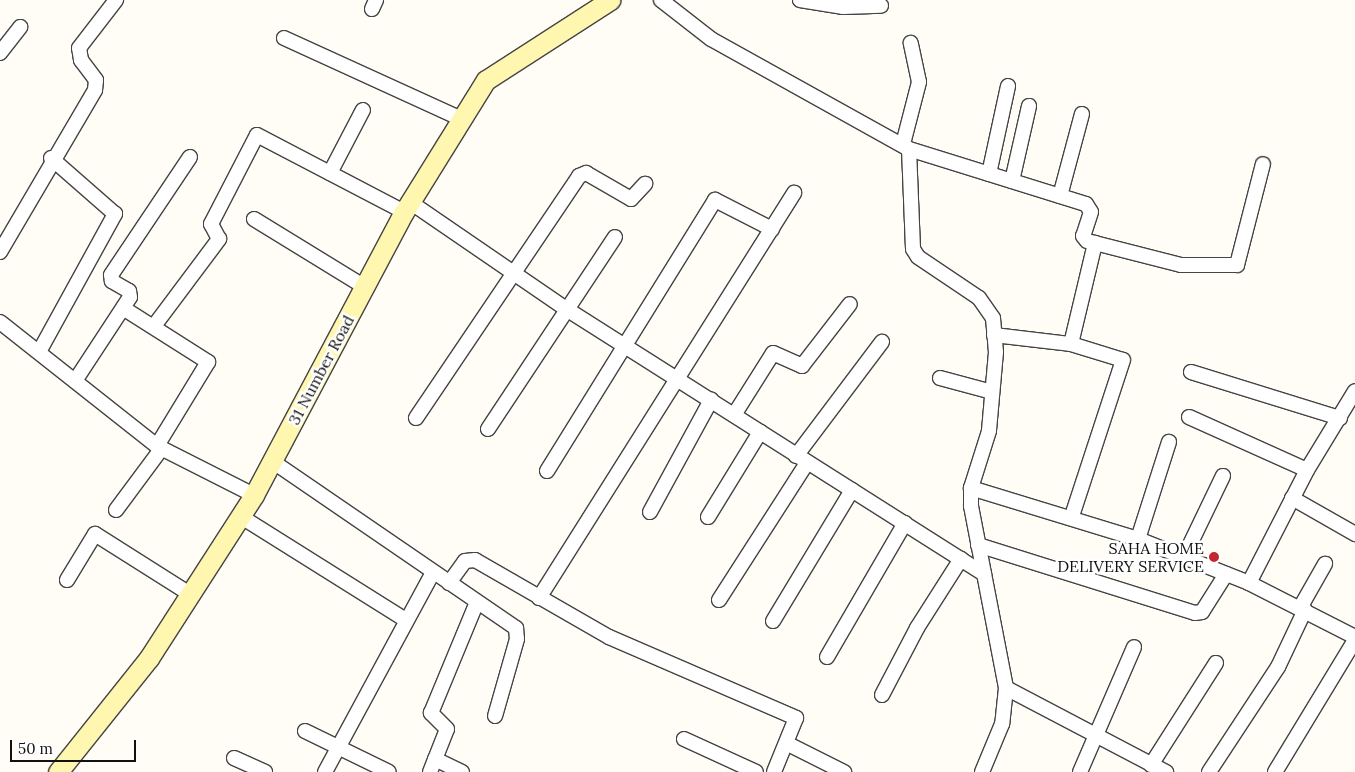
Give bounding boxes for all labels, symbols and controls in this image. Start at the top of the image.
street label: 31 Number Road [284,312,358,428]
place label: SAHA HOME DELIVERY SERVICE [1057,538,1204,576]
marker: SAHA HOME DELIVERY SERVICE [1208,551,1220,563]
scale bar [12,730,139,762]
text: 50 m [18,739,53,758]

